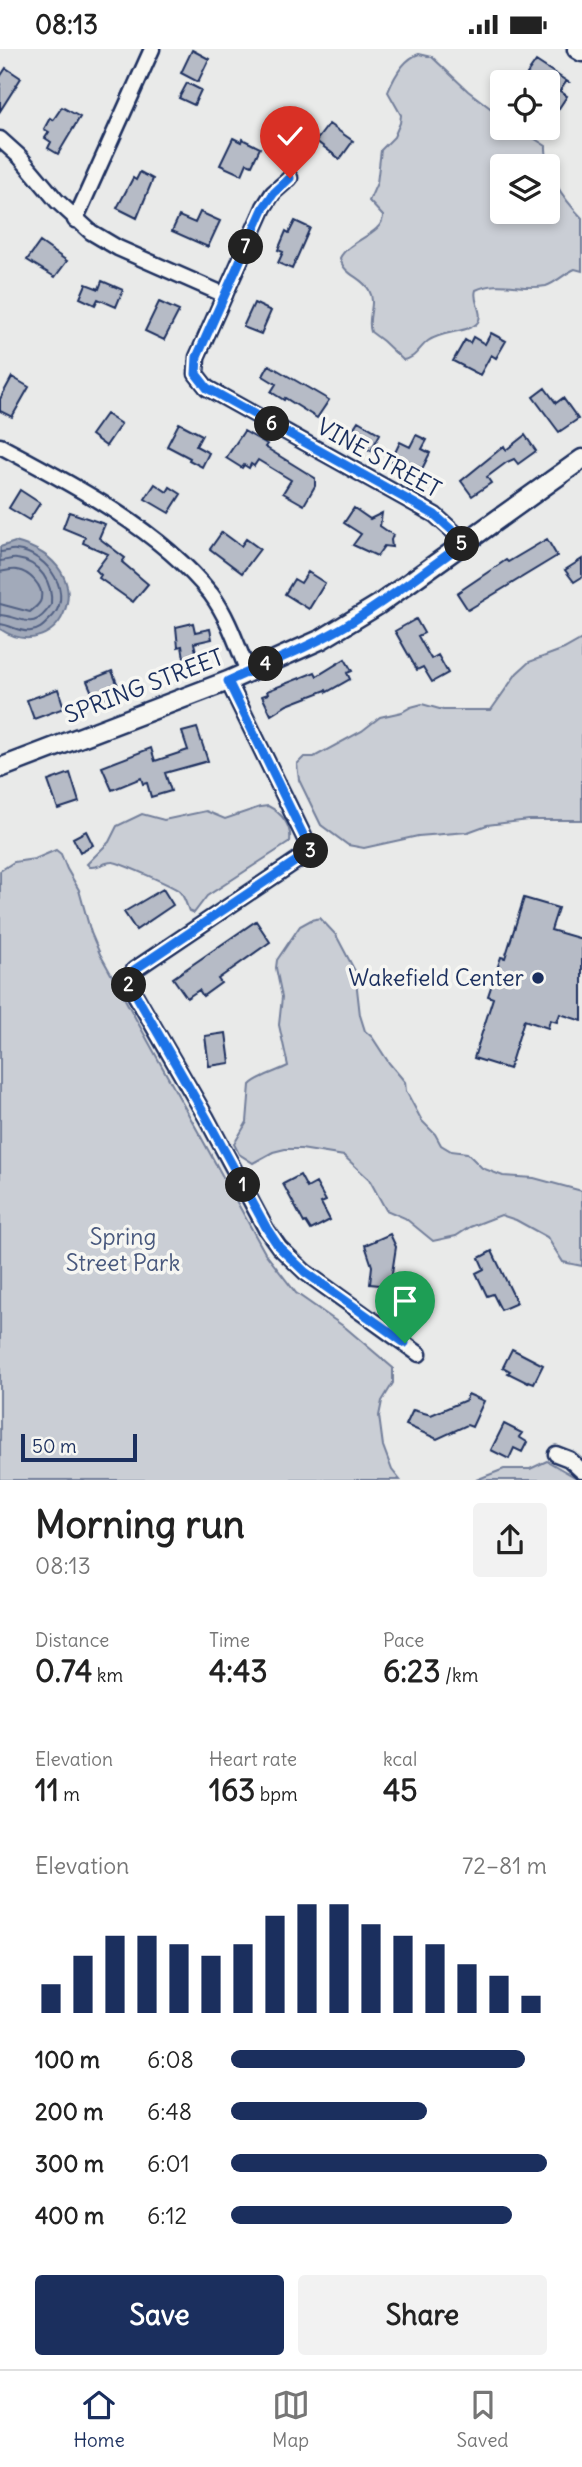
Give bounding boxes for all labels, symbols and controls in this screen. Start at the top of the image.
text: 08:13 [35,8,98,41]
map controls [490,70,560,224]
button: locate [490,70,560,140]
pin [260,106,320,178]
icon: check [271,117,309,155]
button: layers [490,154,560,224]
pin: 7 [229,229,264,265]
text: 7 [241,234,250,258]
pin: 6 [254,407,290,441]
text: 6 [266,411,277,435]
street label: VINE STREET [312,412,446,504]
pin: 5 [444,526,480,561]
text: 5 [456,531,467,555]
street label: SPRING STREET [60,642,227,729]
pin: 4 [248,647,284,681]
text: 4 [260,651,271,675]
pin: 3 [294,833,328,869]
text: 3 [305,838,316,862]
place label: Wakefield Center [348,963,525,992]
pin: 2 [111,967,146,1003]
marker: Wakefield Center [530,970,546,986]
text: 2 [123,972,134,996]
pin: 1 [226,1167,260,1203]
text: 1 [239,1172,246,1196]
park label: Spring Street Park [66,1222,180,1277]
pin [375,1271,435,1343]
icon: arrive [386,1282,424,1320]
scale bar [21,1431,136,1463]
text: 50 m [32,1434,77,1458]
text: Morning run [35,1501,245,1548]
button: share [473,1503,547,1577]
text: 08:13 [35,1551,91,1580]
text: Distance [35,1628,109,1652]
text: Time [209,1628,250,1652]
text: Pace [383,1628,424,1652]
text: 0.74 [35,1652,92,1690]
text: 4:43 [209,1652,268,1690]
text: 6:23 [383,1652,441,1690]
text: km [92,1663,123,1687]
text: /km [441,1663,478,1687]
text: Elevation [35,1747,113,1771]
text: Heart rate [209,1747,297,1771]
text: kcal [383,1747,417,1771]
text: 11 [35,1771,59,1809]
text: 163 [209,1771,255,1809]
text: 45 [383,1771,418,1809]
text: m [59,1782,80,1806]
text: bpm [255,1782,298,1806]
text: Elevation [35,1851,129,1880]
text: 72–81 m [462,1851,547,1880]
text: 100 m [35,2045,100,2074]
text: 6:08 [147,2045,194,2074]
text: 200 m [35,2097,104,2126]
text: 6:48 [147,2097,192,2126]
text: 300 m [35,2149,104,2178]
text: 6:01 [147,2149,190,2178]
text: 400 m [35,2201,104,2230]
text: 6:12 [147,2201,187,2230]
button: Save [35,2275,284,2355]
button: Share [298,2275,547,2355]
tab: Home [73,2386,125,2452]
tab: Map [272,2386,310,2452]
tab: Saved [457,2386,509,2452]

